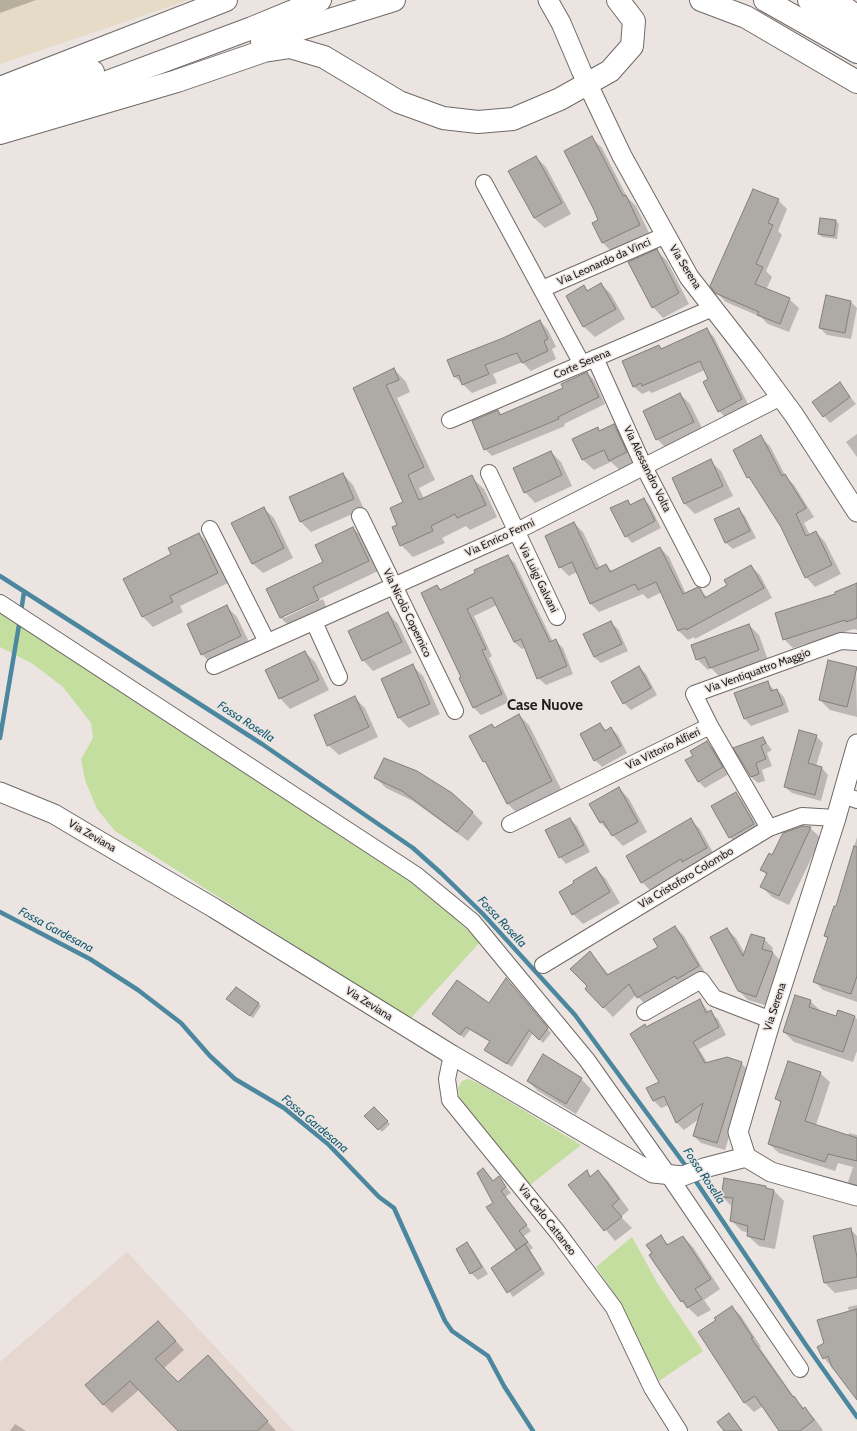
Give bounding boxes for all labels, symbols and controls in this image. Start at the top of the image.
street label: Via Leonardo da Vinci [555,236,653,288]
street label: Via Serena [666,242,704,292]
street label: Corte Serena [552,346,612,382]
street label: Via Alessandro Volta [620,424,674,514]
street label: Via Enrico Fermi [463,516,537,560]
street label: Via Luigi Galvani [515,541,561,615]
street label: Via Nicolò Copernico [380,567,434,659]
street label: Via Ventiquattro Maggio [704,646,812,696]
district label: Case Nuove [507,697,583,715]
water label: Fossa Rosella [215,698,277,746]
street label: Via Vittorio Alfieri [624,725,702,773]
street label: Via Zeviana [66,817,118,855]
street label: Via Cristoforo Colombo [636,844,736,912]
water label: Fossa Rosella [475,893,529,951]
water label: Fossa Gardesana [16,904,96,956]
street label: Via Serena [761,981,789,1033]
street label: Via Zeviana [343,984,395,1024]
water label: Fossa Gardesana [279,1092,351,1156]
water label: Fossa Rosella [680,1145,728,1207]
street label: Via Carlo Cattaneo [515,1182,579,1258]

